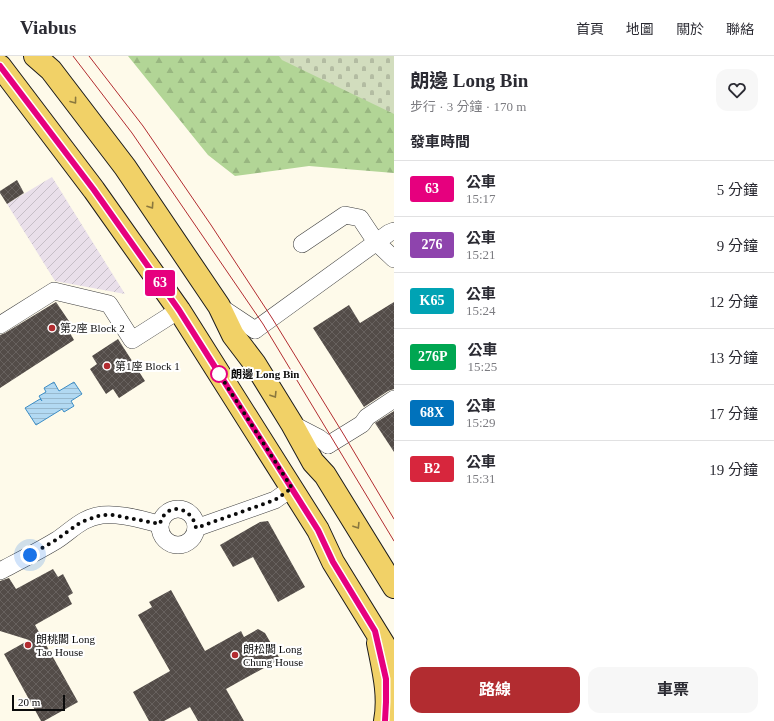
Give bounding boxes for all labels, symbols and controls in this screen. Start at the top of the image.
text: Viabus [20,17,76,38]
text: 首頁 [576,22,604,37]
text: 地圖 [626,22,654,37]
text: 關於 [676,22,704,37]
text: 聯絡 [726,22,754,37]
button: heart [716,69,758,111]
text: 朗邊 Long Bin [410,70,528,91]
one-way arrow [70,97,77,104]
text: 步行 · 3 分鐘 · 170 m [410,99,526,114]
text: 發車時間 [410,134,470,150]
text: 公車 [466,174,496,190]
text: 63 [425,181,439,196]
text: 5 分鐘 [717,182,758,198]
text: 15:17 [466,191,496,206]
one-way arrow [146,202,154,209]
text: 公車 [466,230,496,246]
text: 276 [422,237,443,252]
text: 9 分鐘 [717,238,758,254]
text: 15:21 [466,247,496,262]
line badge: 63 [142,270,178,296]
text: 63 [153,275,167,290]
text: 公車 [466,286,496,302]
text: K65 [420,293,444,308]
text: 12 分鐘 [709,294,758,310]
text: 15:24 [466,303,496,318]
place label: 第2座 Block 2 [60,322,125,334]
marker: 第2座 Block 2 [47,323,57,333]
text: 公車 [468,342,498,358]
text: 276P [418,349,448,364]
text: 13 分鐘 [709,350,758,366]
text: 15:25 [468,359,497,374]
place label: 第1座 Block 1 [115,360,180,372]
marker: 第1座 Block 1 [102,361,112,371]
marker: 朗邊 Long Bin [210,365,228,383]
place label: 朗邊 Long Bin [231,368,299,380]
one-way arrow [269,391,277,398]
text: 公車 [466,398,496,414]
text: 68X [420,405,444,420]
text: 17 分鐘 [709,406,758,422]
text: 15:29 [466,415,496,430]
text: 公車 [466,454,496,470]
text: B2 [424,461,440,476]
text: 19 分鐘 [709,462,758,478]
text: 15:31 [466,471,496,486]
one-way arrow [352,522,359,529]
your location [20,545,40,565]
place label: 朗桃閣 Long Tao House [36,633,95,658]
marker: 朗桃閣 Long Tao House [23,640,33,650]
place label: 朗松閣 Long Chung House [243,643,303,668]
marker: 朗松閣 Long Chung House [230,650,240,660]
button: 路線 [410,667,580,713]
button: 車票 [588,667,758,713]
scale bar [12,693,65,712]
text: 20 m [18,696,40,708]

